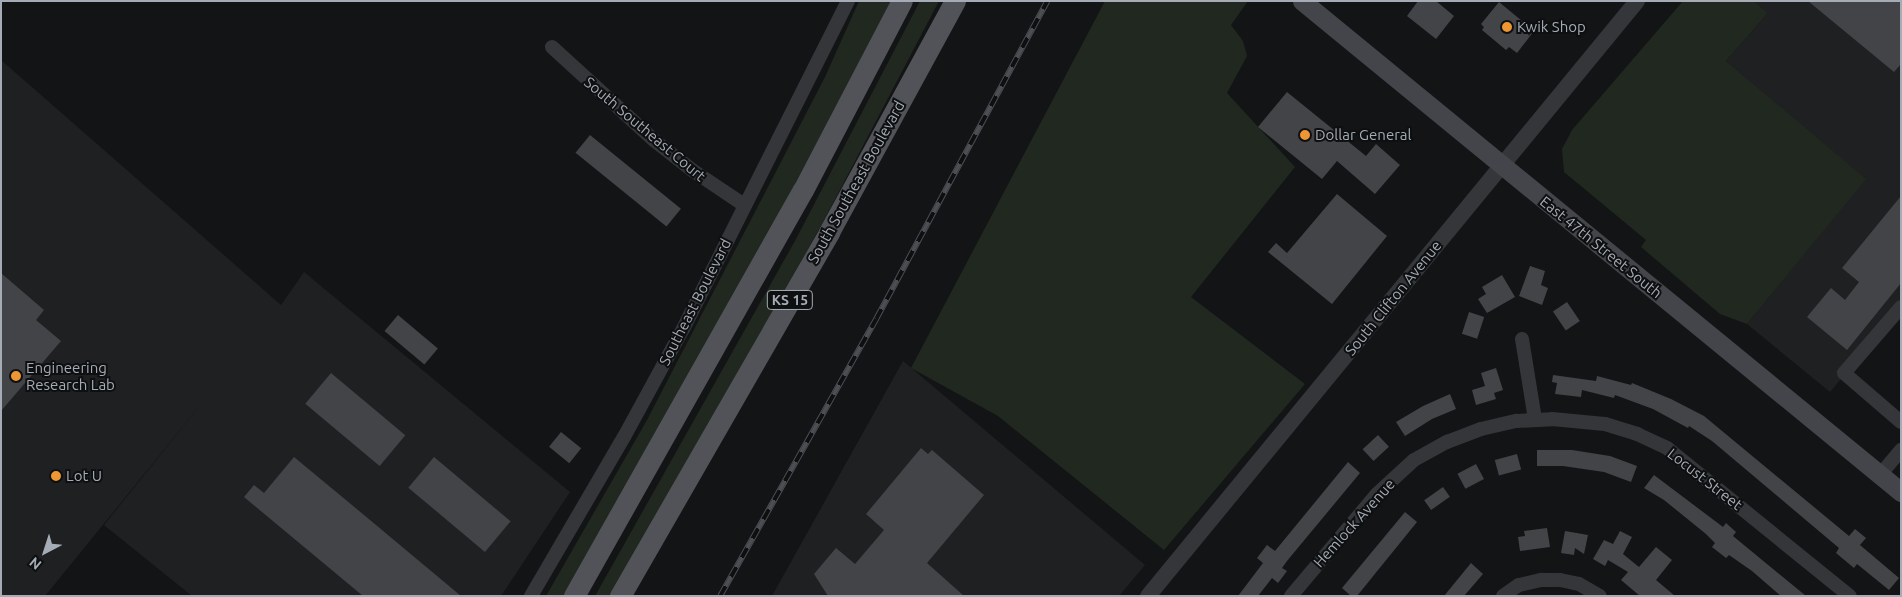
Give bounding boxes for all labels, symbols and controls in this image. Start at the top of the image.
place label: Kwik Shop [1517,18,1586,36]
marker: Kwik Shop [1501,21,1513,33]
street label: South Southeast Court [581,73,709,185]
street label: South Southeast Boulevard [804,98,908,266]
place label: Dollar General [1315,126,1411,144]
marker: Dollar General [1299,129,1311,141]
street label: East 47th Street South [1536,192,1666,302]
street label: Southeast Boulevard [655,236,735,368]
street label: South Clifton Avenue [1341,237,1445,359]
road number: KS 15 [766,288,814,312]
place label: Engineering Research Lab [26,358,115,393]
marker: Engineering Research Lab [10,370,22,382]
street label: Locust Street [1664,444,1746,514]
place label: Lot U [66,467,102,485]
marker: Lot U [50,470,62,482]
street label: Hemlock Avenue [1310,475,1398,571]
north arrow [20,527,70,577]
text: N [26,554,45,573]

